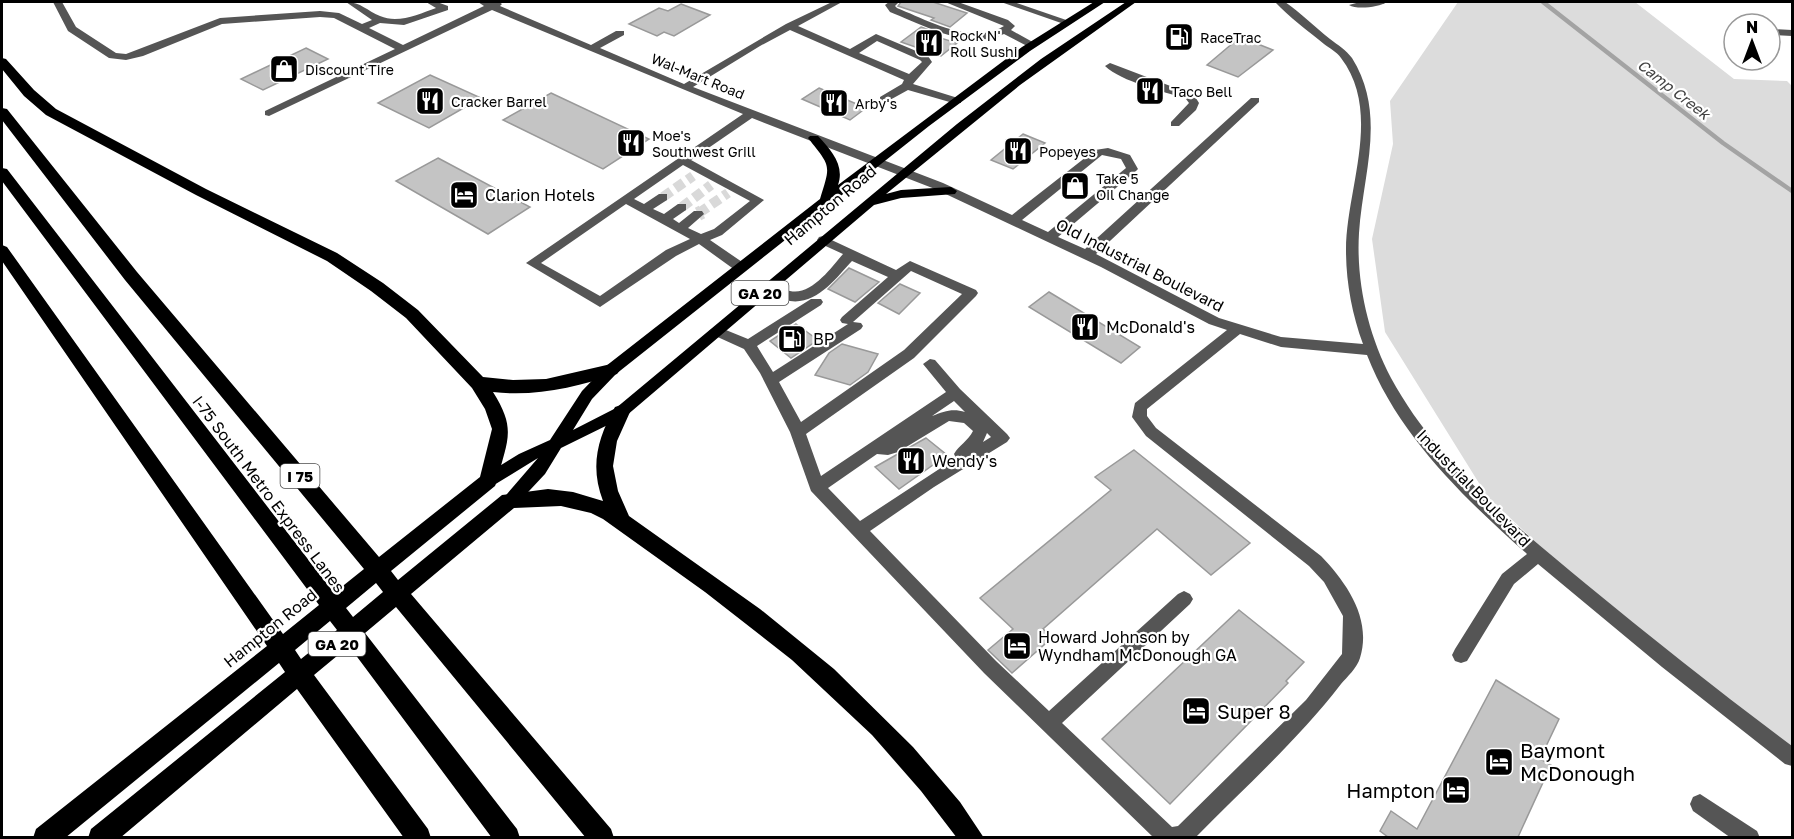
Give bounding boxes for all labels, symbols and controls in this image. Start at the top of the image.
north arrow [1722,12,1782,72]
text: N [1746,17,1758,37]
fuel station icon: RaceTrac [1163,21,1195,53]
restaurant icon: Rock N' Roll Sushi [913,27,945,59]
place label: Rock N' Roll Sushi [950,27,1017,60]
place label: RaceTrac [1200,29,1262,46]
street label: Wal-Mart Road [649,50,747,102]
shop icon: Discount Tire [268,53,300,85]
water label: Camp Creek [1634,55,1715,124]
place label: Discount Tire [305,61,394,78]
restaurant icon: Taco Bell [1134,75,1166,107]
place label: Taco Bell [1171,83,1232,100]
restaurant icon: Cracker Barrel [414,85,446,117]
restaurant icon: Arby's [818,87,850,119]
place label: Cracker Barrel [451,93,547,110]
place label: Arby's [855,95,897,112]
restaurant icon: Moe's Southwest Grill [615,127,647,159]
place label: Moe's Southwest Grill [652,127,756,160]
restaurant icon: Popeyes [1002,135,1034,167]
place label: Popeyes [1039,143,1096,160]
street label: Hampton Road [780,161,880,249]
shop icon: Take 5 Oil Change [1059,170,1091,202]
place label: Take 5 Oil Change [1096,170,1169,203]
hotel icon: Clarion Hotels [448,179,480,211]
place label: Clarion Hotels [485,185,595,205]
street label: Old Industrial Boulevard [1053,214,1227,316]
road number: GA 20 [732,281,789,305]
restaurant icon: McDonald's [1069,311,1101,343]
place label: McDonald's [1106,317,1195,337]
fuel station icon: BP [776,323,808,355]
place label: BP [813,329,834,349]
street label: I-75 South Metro Express Lanes [188,392,350,596]
street label: Industrial Boulevard [1413,425,1535,551]
restaurant icon: Wendy's [895,445,927,477]
place label: Wendy's [932,451,997,471]
road number: I 75 [280,464,320,488]
street label: Hampton Road [219,584,321,672]
place label: Howard Johnson by Wyndham McDonough GA [1038,627,1237,665]
hotel icon: Howard Johnson by Wyndham McDonough GA [1001,630,1033,662]
road number: GA 20 [308,632,366,656]
hotel icon: Super 8 [1180,695,1212,727]
place label: Super 8 [1217,699,1291,723]
place label: Baymont McDonough [1520,738,1635,785]
hotel icon: Baymont McDonough [1483,746,1515,778]
hotel icon: Hampton [1440,774,1472,806]
place label: Hampton [1346,778,1435,802]

